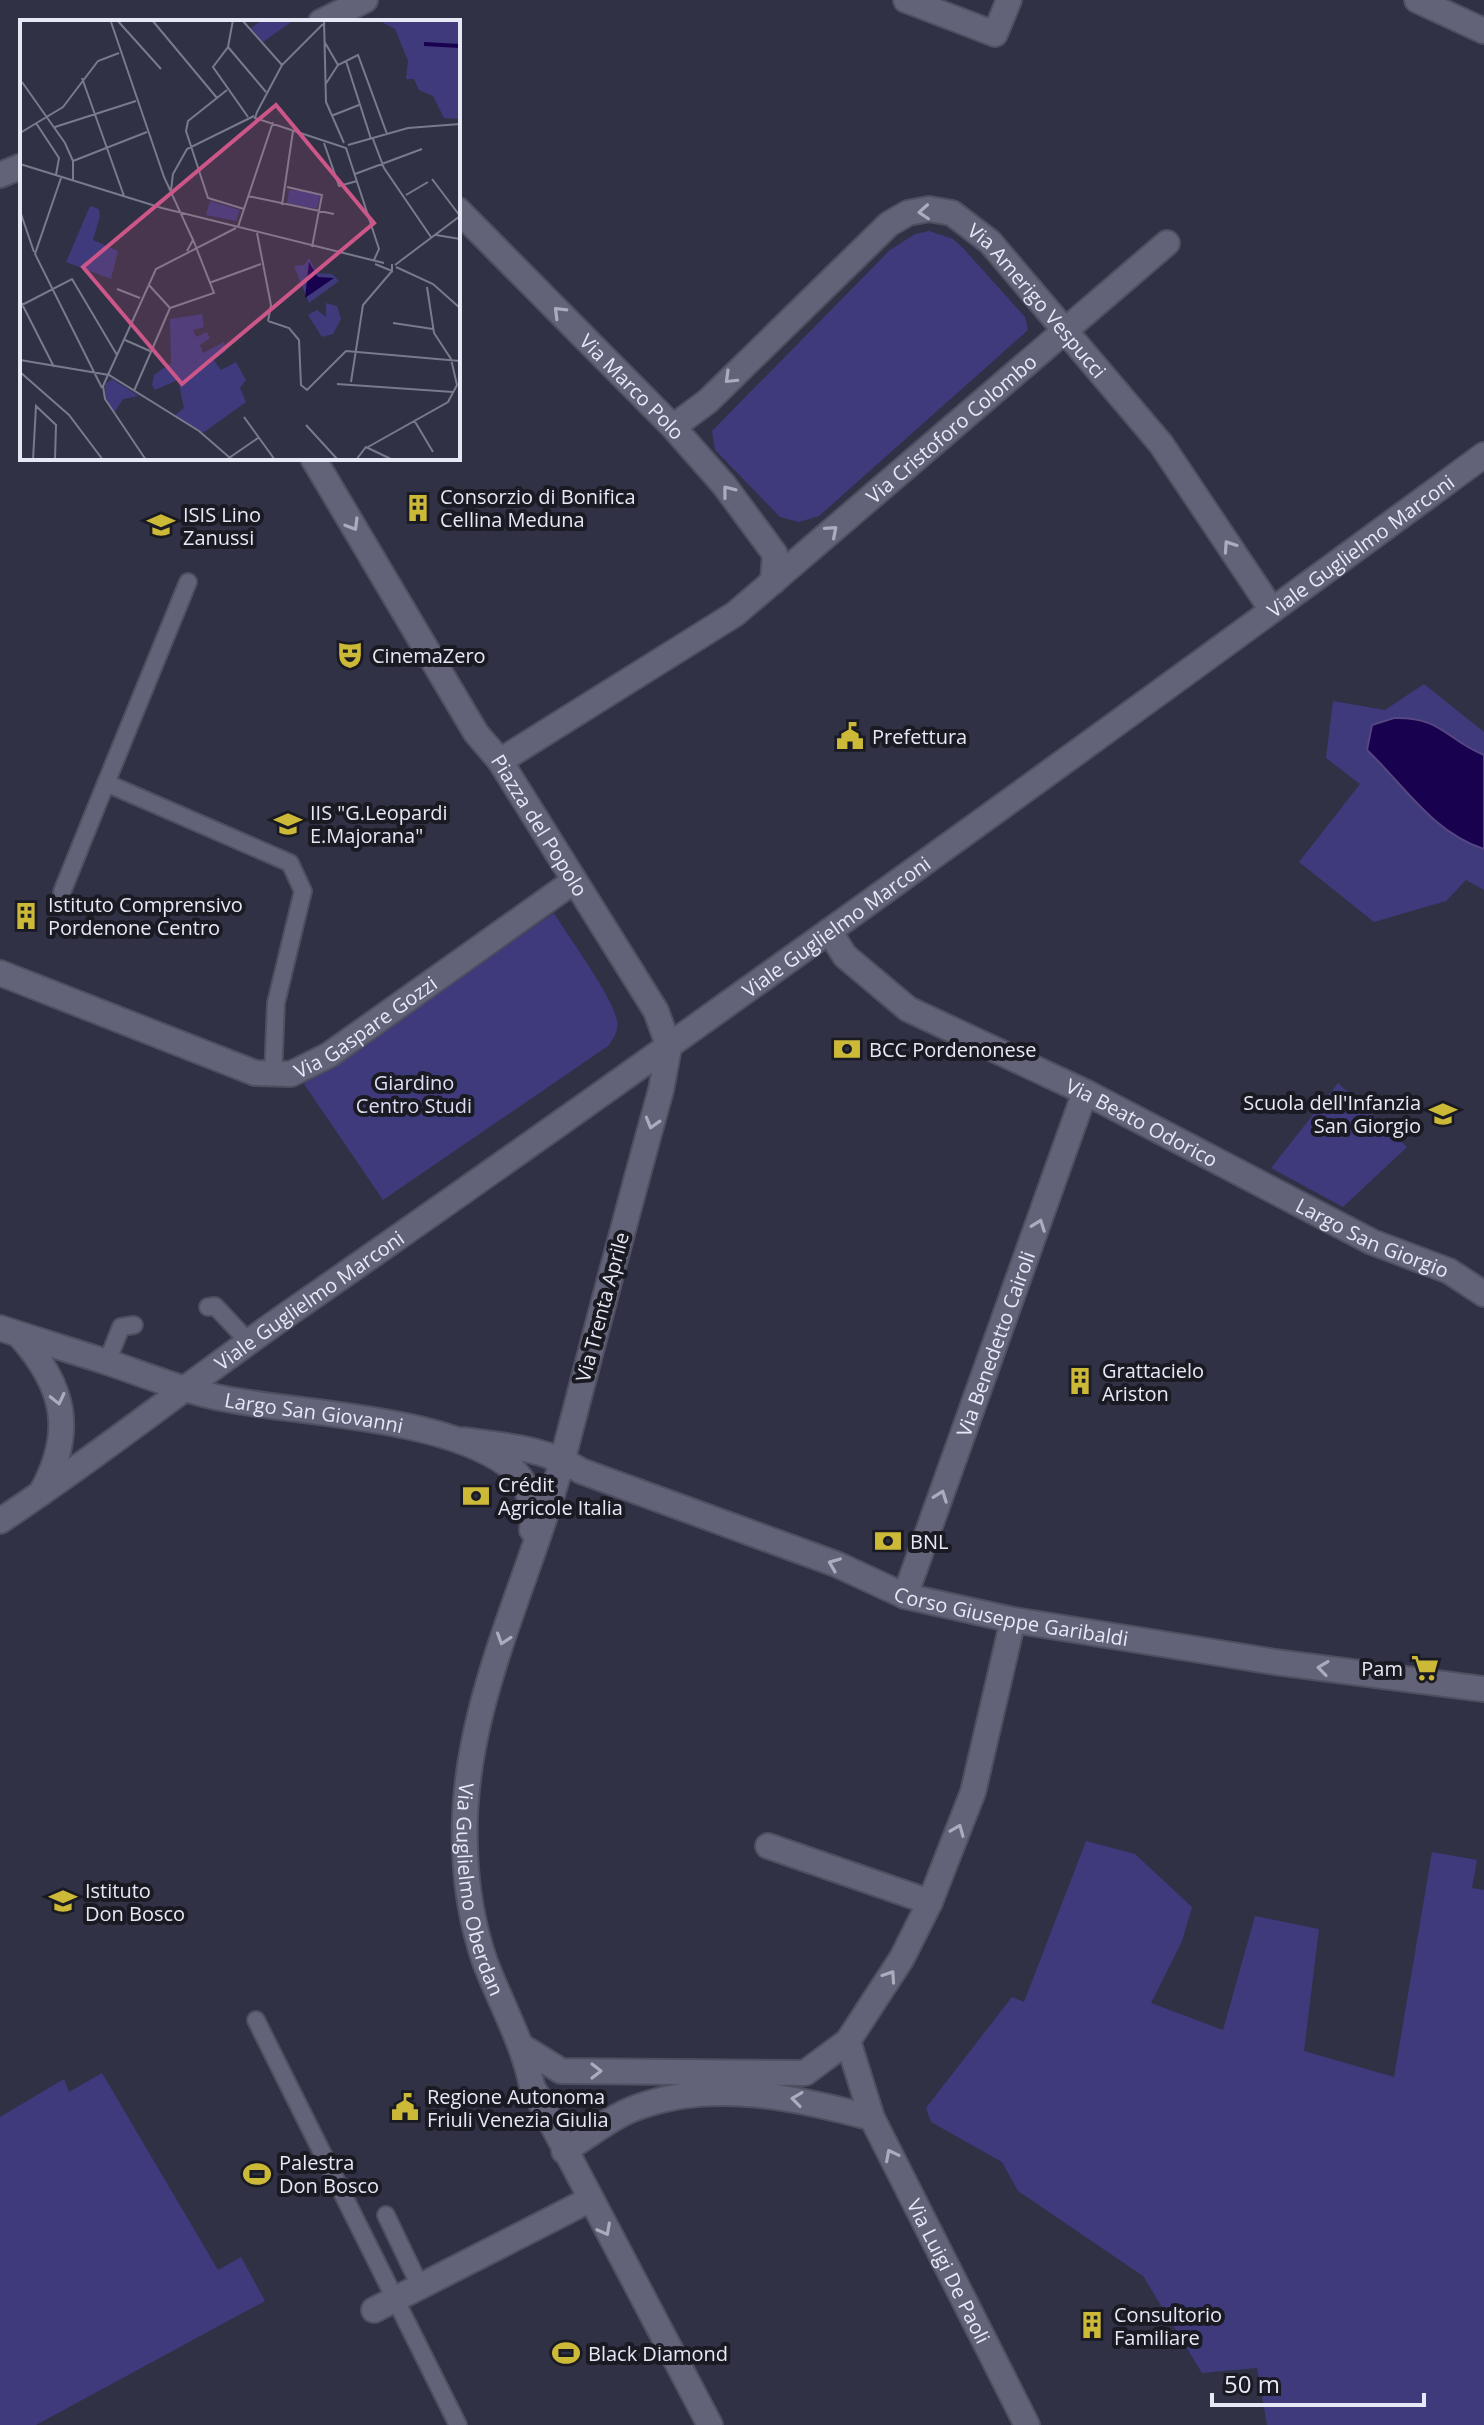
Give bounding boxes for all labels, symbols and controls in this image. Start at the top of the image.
inset map [20,20,460,460]
one-way arrow [918,203,931,220]
street label: Via Amerigo Vespucci [962,216,1113,384]
one-way arrow [554,307,568,321]
street label: Via Marco Polo [574,327,691,445]
street label: Via Cristoforo Colombo [860,348,1042,509]
one-way arrow [725,369,739,384]
street label: Viale Guglielmo Marconi [1261,468,1459,623]
place label: Consorzio di Bonifica Cellina Meduna [440,483,636,533]
one-way arrow [724,485,738,500]
building icon: Consorzio di Bonifica Cellina Meduna [403,493,433,523]
place label: ISIS Lino Zanussi [183,501,261,551]
school or university icon: ISIS Lino Zanussi [146,510,176,540]
one-way arrow [343,516,359,531]
one-way arrow [822,526,837,540]
one-way arrow [1224,540,1239,554]
theatre icon: CinemaZero [335,640,365,670]
place label: CinemaZero [372,642,486,669]
public building icon: Prefettura [835,721,865,751]
place label: Prefettura [872,723,967,750]
street label: Piazza del Popolo [485,749,594,901]
place label: IIS "G.Leopardi E.Majorana" [310,799,448,849]
school or university icon: IIS "G.Leopardi E.Majorana" [273,809,303,839]
street label: Viale Guglielmo Marconi [737,850,936,1003]
place label: Istituto Comprensivo Pordenone Centro [48,891,243,941]
building icon: Istituto Comprensivo Pordenone Centro [11,901,41,931]
street label: Via Gaspare Gozzi [289,969,442,1084]
bank icon: BCC Pordenonese [832,1034,862,1064]
place label: BCC Pordenonese [869,1036,1037,1063]
park label: Giardino Centro Studi [356,1069,472,1119]
street label: Via Beato Odorico [1062,1072,1223,1173]
place label: Scuola dell'Infanzia San Giorgio [1243,1089,1421,1139]
school or university icon: Scuola dell'Infanzia San Giorgio [1428,1099,1458,1129]
one-way arrow [645,1115,661,1129]
street label: Largo San Giorgio [1291,1191,1453,1283]
one-way arrow [1029,1219,1045,1233]
street label: Viale Guglielmo Marconi [209,1224,409,1376]
street label: Via Trenta Aprile [569,1229,635,1385]
street label: Via Benedetto Cairoli [950,1247,1041,1440]
place label: Grattacielo Ariston [1102,1357,1204,1407]
building icon: Grattacielo Ariston [1065,1366,1095,1396]
street label: Largo San Giovanni [223,1386,406,1439]
one-way arrow [49,1391,66,1405]
place label: Crédit Agricole Italia [498,1471,623,1521]
bank icon: Crédit Agricole Italia [461,1481,491,1511]
one-way arrow [931,1490,948,1504]
bank icon: BNL [873,1526,903,1556]
place label: BNL [910,1528,948,1555]
one-way arrow [828,1557,842,1574]
street label: Corso Giuseppe Garibaldi [890,1579,1130,1652]
one-way arrow [496,1632,512,1646]
supermarket icon: Pam [1410,1653,1440,1683]
place label: Pam [1361,1655,1403,1682]
one-way arrow [1317,1660,1330,1677]
street label: Via Guglielmo Oberdan [451,1782,511,2000]
one-way arrow [948,1824,965,1838]
place label: Istituto Don Bosco [85,1877,185,1927]
school or university icon: Istituto Don Bosco [48,1886,78,1916]
one-way arrow [881,1970,896,1985]
one-way arrow [590,2062,603,2080]
place label: Regione Autonoma Friuli Venezia Giulia [427,2083,609,2133]
one-way arrow [790,2091,803,2108]
public building icon: Regione Autonoma Friuli Venezia Giulia [390,2092,420,2122]
place label: Palestra Don Bosco [279,2149,379,2199]
one-way arrow [886,2149,901,2164]
sports icon: Palestra Don Bosco [242,2159,272,2189]
street label: Via Luigi De Paoli [901,2194,997,2348]
one-way arrow [596,2221,611,2236]
place label: Consultorio Familiare [1114,2301,1222,2351]
building icon: Consultorio Familiare [1077,2310,1107,2340]
sports icon: Black Diamond [551,2338,581,2368]
place label: Black Diamond [588,2340,728,2367]
scale bar [1212,2357,1424,2407]
text: 50 m [1224,2367,1280,2400]

